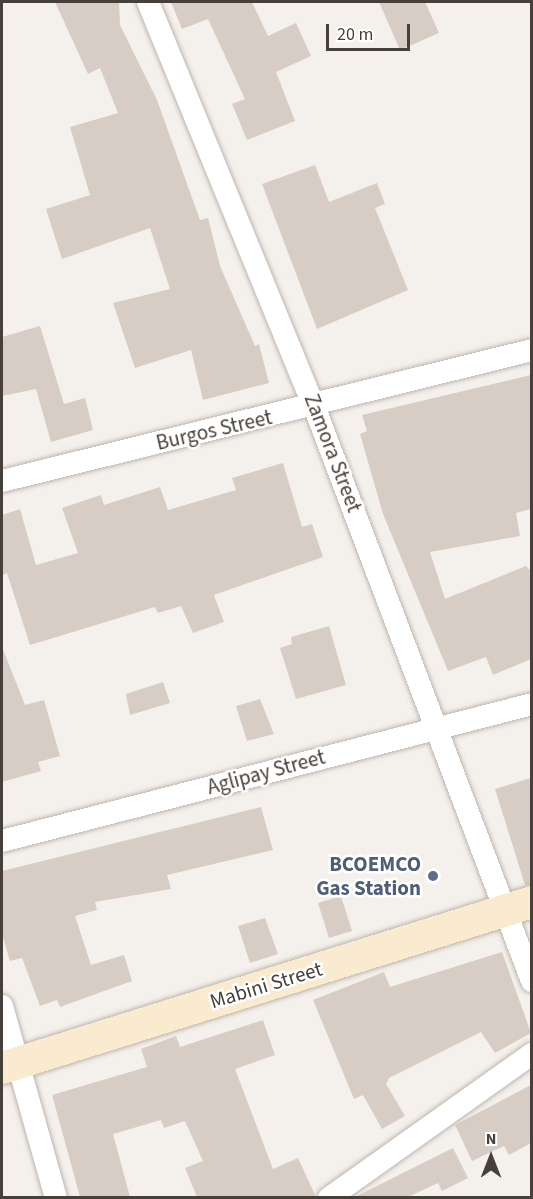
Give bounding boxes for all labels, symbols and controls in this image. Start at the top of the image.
scale bar [329,12,413,50]
text: 20 m [337,22,373,47]
street label: Zamora Street [299,390,367,516]
street label: Burgos Street [154,404,274,456]
street label: Aglipay Street [204,744,328,800]
place label: BCOEMCO Gas Station [316,851,421,901]
marker: BCOEMCO Gas Station [426,869,440,883]
street label: Mabini Street [207,956,325,1014]
north arrow [461,1127,521,1187]
text: N [486,1128,496,1150]

